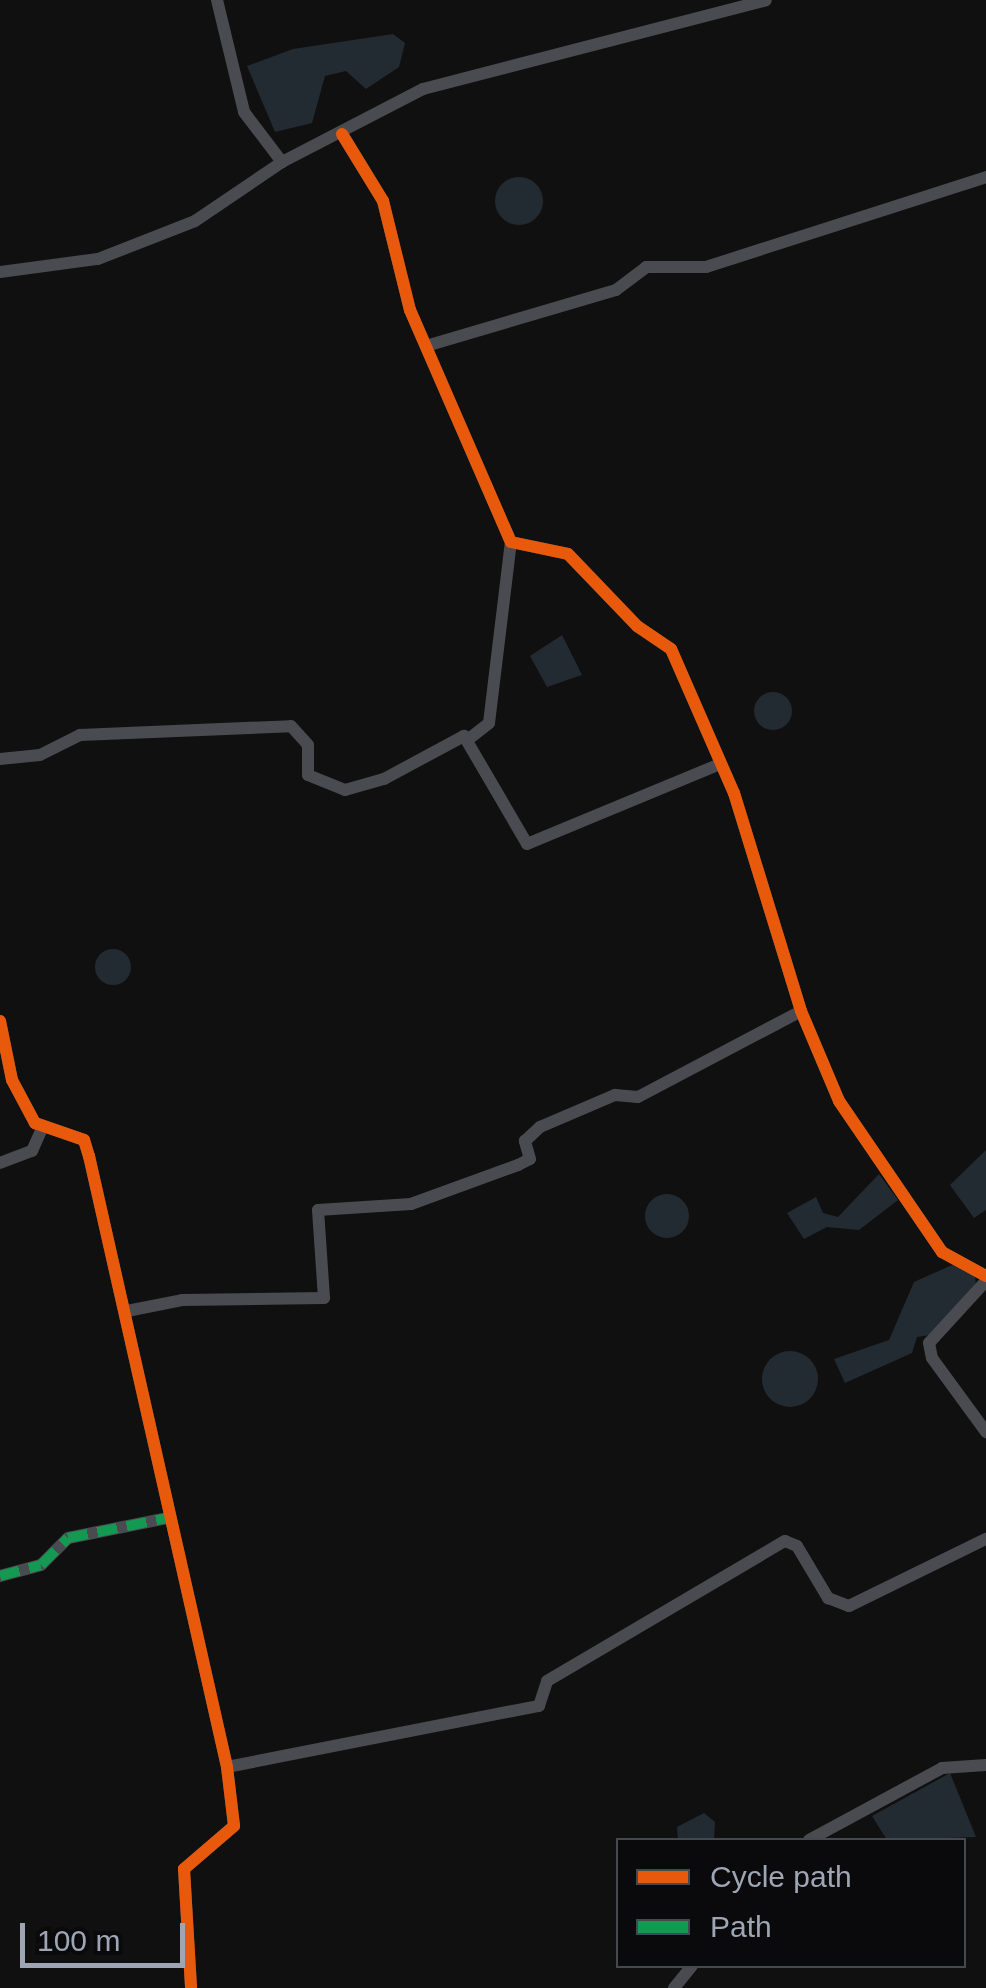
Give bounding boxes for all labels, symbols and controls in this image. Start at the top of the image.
legend [616,1838,966,1968]
text: Cycle path [710,1860,852,1893]
scale bar [25,1903,190,1965]
text: Path [710,1910,772,1943]
text: 100 m [37,1924,120,1957]

